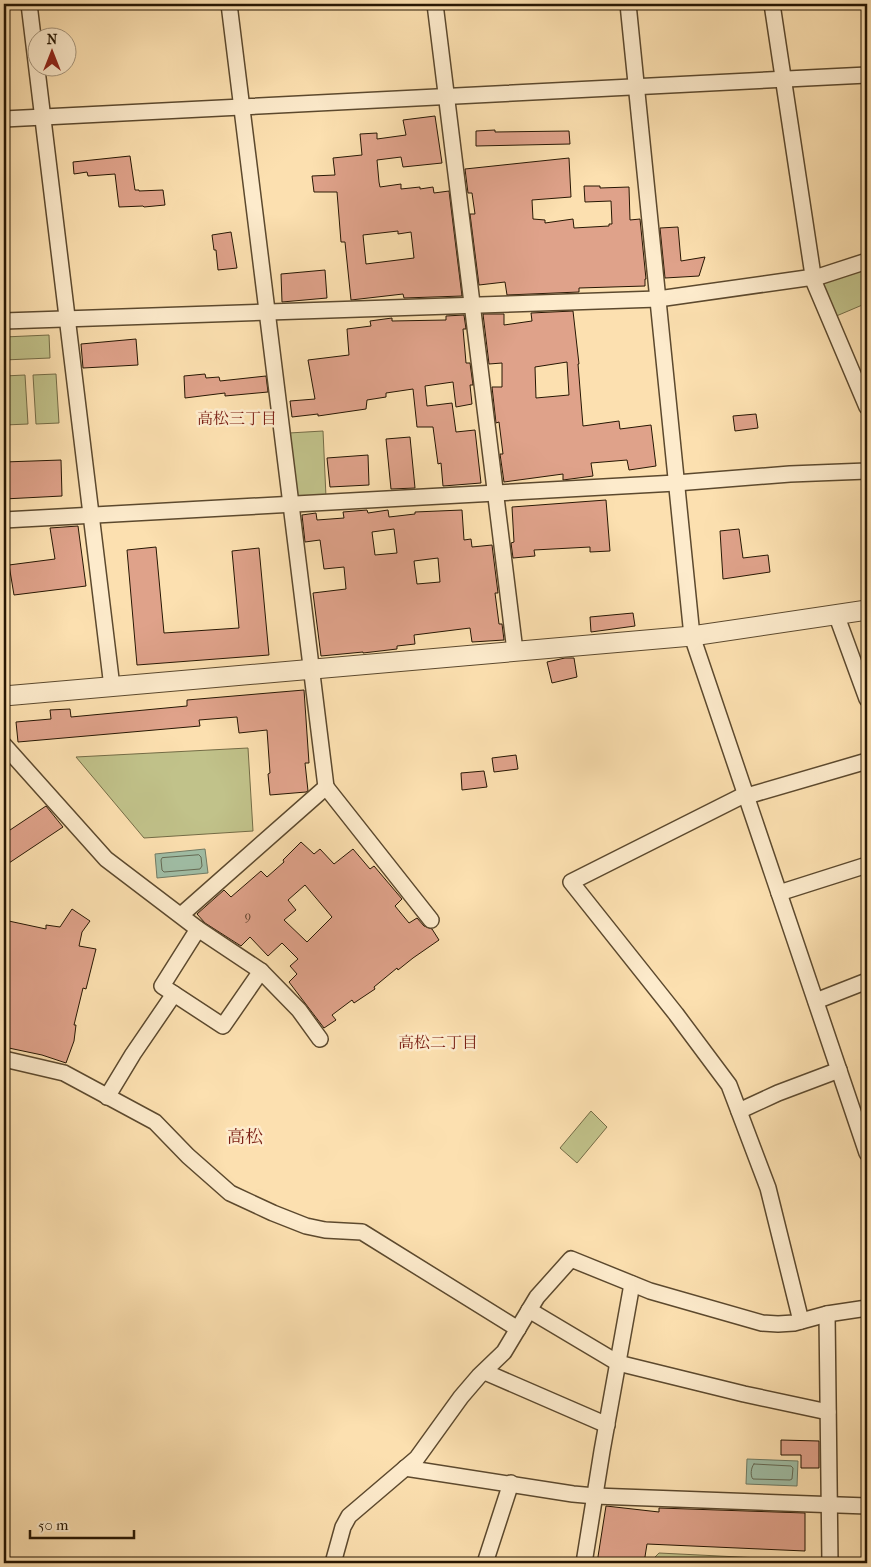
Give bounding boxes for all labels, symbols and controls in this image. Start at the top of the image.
north arrow [28,28,78,78]
text: N [47,31,58,48]
district label: 高松三丁目 [197,409,277,428]
house number: 9 [245,909,251,923]
district label: 高松二丁目 [398,1033,478,1052]
district label: 高松 [227,1127,263,1148]
scale bar [30,1507,134,1539]
text: 50 m [38,1516,69,1534]

